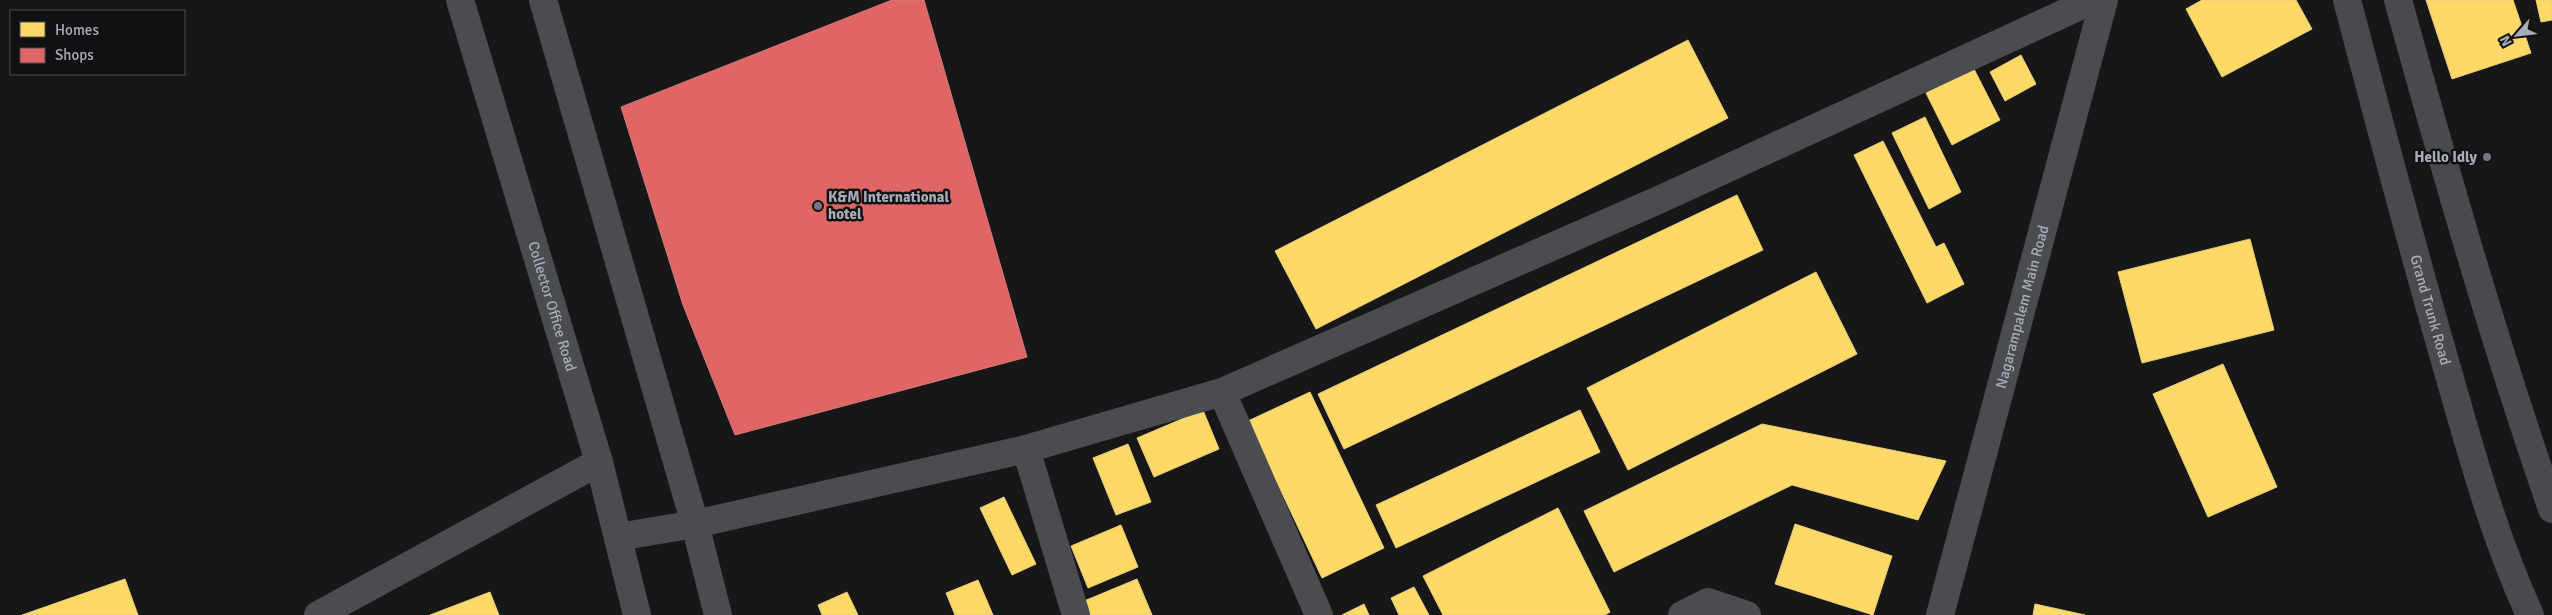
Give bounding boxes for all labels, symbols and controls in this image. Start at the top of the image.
legend [10,10,185,75]
north arrow [2492,10,2542,60]
text: Homes [55,21,99,39]
text: N [2496,33,2516,49]
text: Shops [55,46,94,64]
place label: Hello Idly [2414,148,2478,166]
marker: Hello Idly [2481,151,2493,163]
place label: K&M International hotel [828,188,949,223]
marker: K&M International hotel [812,200,824,212]
street label: Nagarampalem Main Road [1992,223,2053,390]
street label: Collector Office Road [524,239,580,374]
street label: Grand Trunk Road [2406,253,2455,367]

